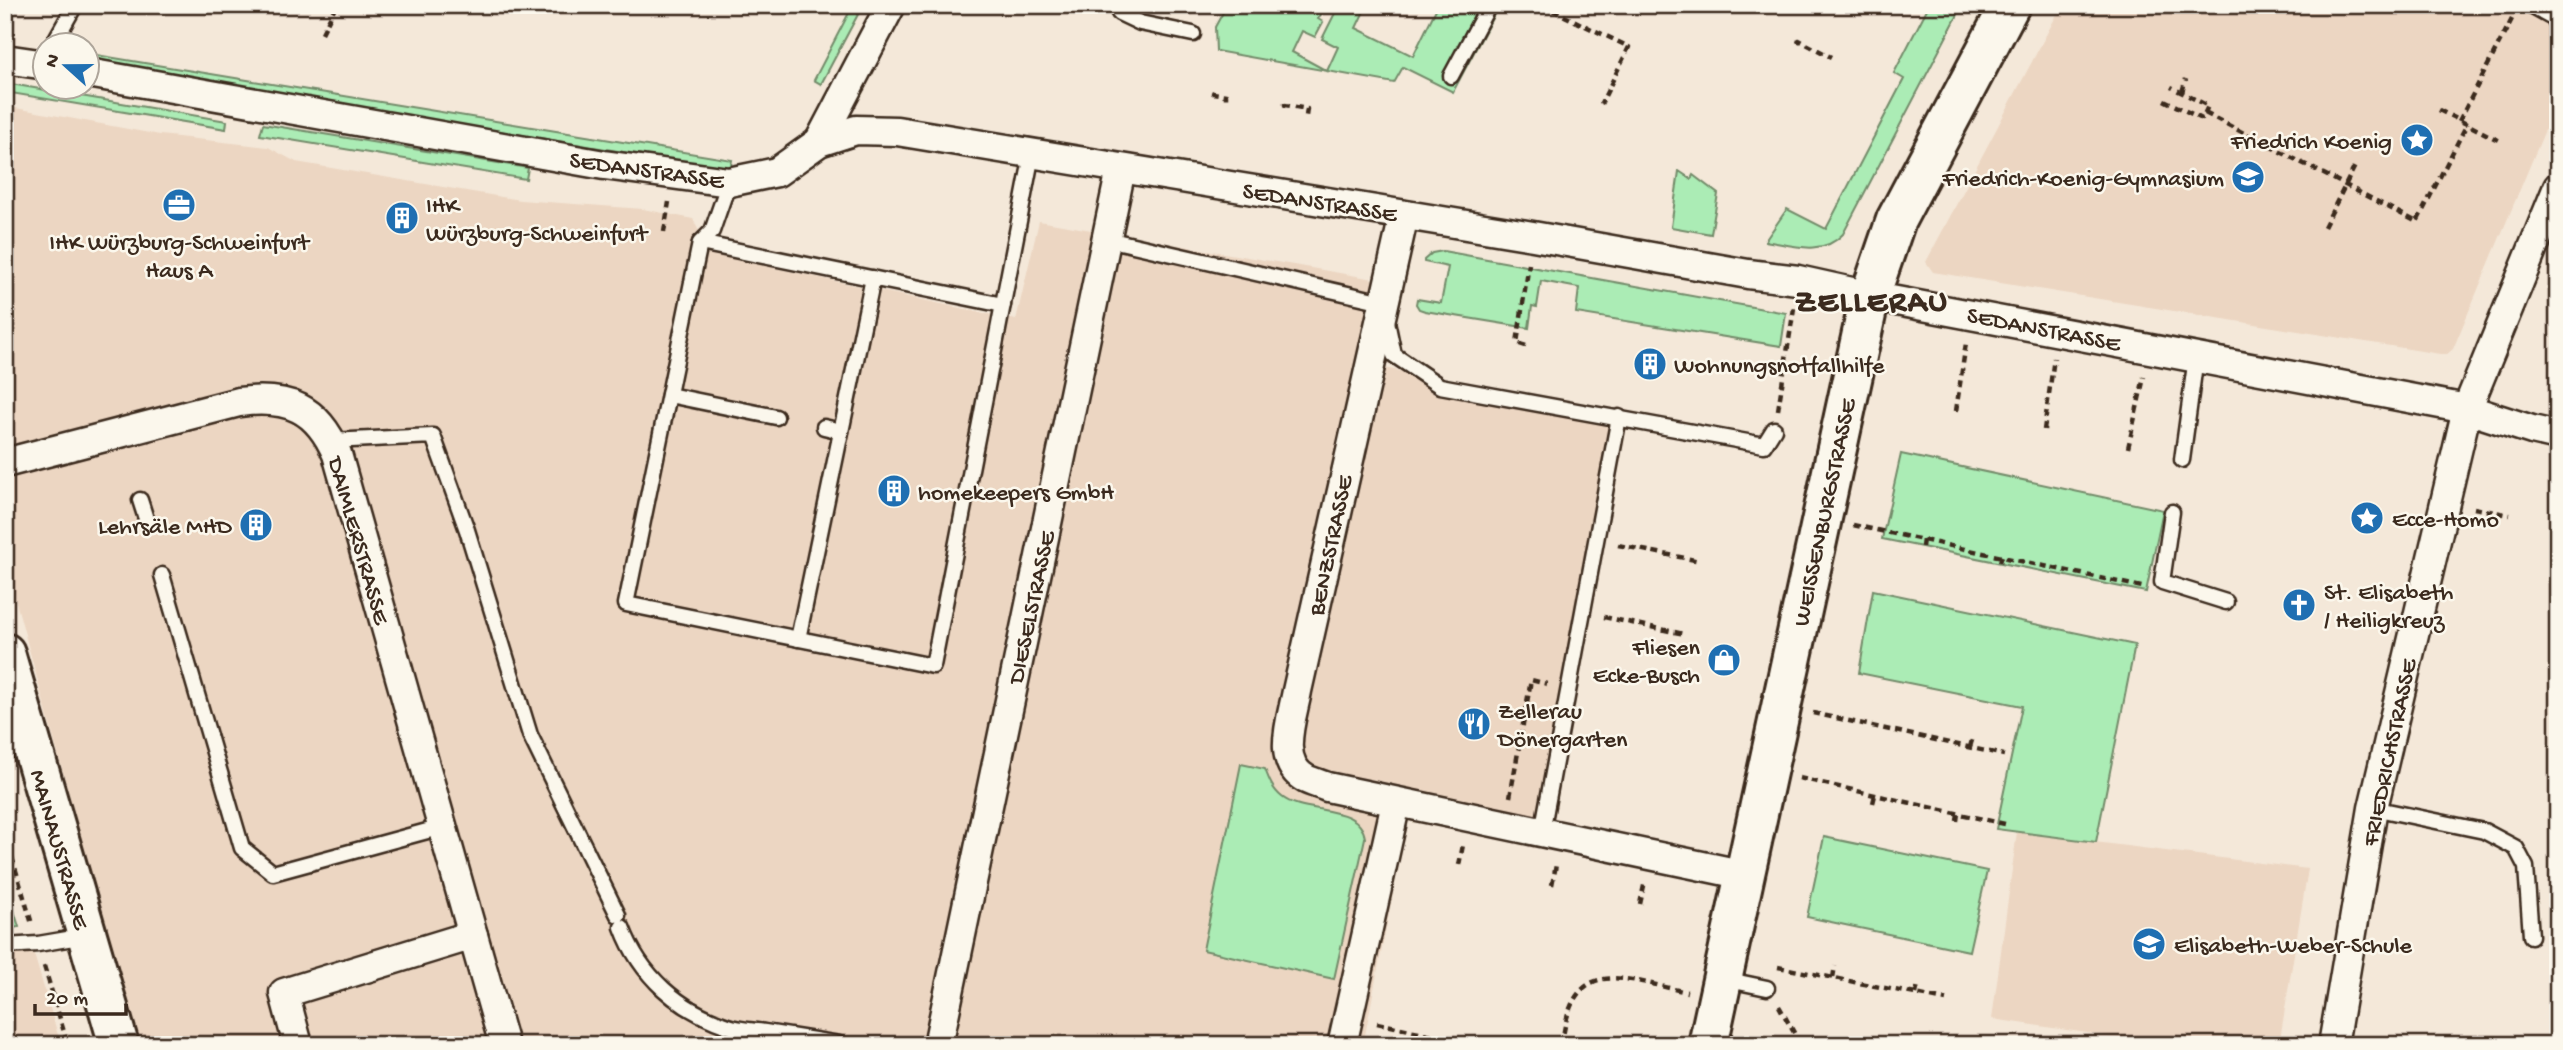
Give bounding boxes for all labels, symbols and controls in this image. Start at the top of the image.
north arrow [32,32,102,102]
text: N [40,51,66,71]
place icon: Friedrich Koenig [2398,121,2436,159]
place label: Friedrich Koenig [2230,129,2392,158]
street label: SEDANSTRASSE [567,147,727,198]
school or university icon: Friedrich-Koenig-Gymnasium [2229,158,2267,196]
place label: Friedrich-Koenig-Gymnasium [1941,166,2224,195]
street label: SEDANSTRASSE [1240,178,1400,231]
office icon: IHK Würzburg-Schweinfurt Haus A [160,186,198,224]
place label: IHK Würzburg-Schweinfurt [426,193,649,250]
building icon: IHK Würzburg-Schweinfurt [383,199,421,237]
place label: IHK Würzburg-Schweinfurt Haus A [49,230,311,287]
district label: ZELLERAU [1795,285,1949,323]
street label: SEDANSTRASSE [1964,302,2124,361]
building icon: Wohnungsnotfallhilfe [1631,345,1669,383]
place label: Wohnungsnotfallhilfe [1674,353,1885,382]
street label: WEISSENBURGSTRASSE [1788,395,1865,629]
street label: DAIMLERSTRASSE [318,452,395,629]
building icon: homekeepers GmbH [875,472,913,510]
street label: BENZSTRASSE [1303,472,1362,620]
place label: homekeepers GmbH [918,480,1114,509]
place icon: Ecce-Homo [2348,499,2386,537]
building icon: Lehrsäle MHD [237,506,275,544]
place label: Ecce-Homo [2392,507,2499,536]
place label: Lehrsäle MHD [98,514,232,543]
street label: DIESELSTRASSE [1003,528,1064,689]
place label: St. Elisabeth / Heiligkreuz [2324,580,2454,637]
church icon: St. Elisabeth / Heiligkreuz [2280,586,2318,624]
place label: Fliesen Ecke-Busch [1593,635,1701,692]
shop icon: Fliesen Ecke-Busch [1705,641,1743,679]
street label: FRIEDRICHSTRASSE [2357,655,2426,850]
place label: Zellerau Dönergarten [1496,699,1628,756]
restaurant icon: Zellerau Dönergarten [1455,705,1493,743]
street label: MAINAUSTRASSE [21,767,95,934]
school or university icon: Elisabeth-Weber-Schule [2130,925,2168,963]
place label: Elisabeth-Weber-Schule [2174,933,2412,962]
scale bar [35,973,126,1017]
text: 20 m [46,988,88,1013]

